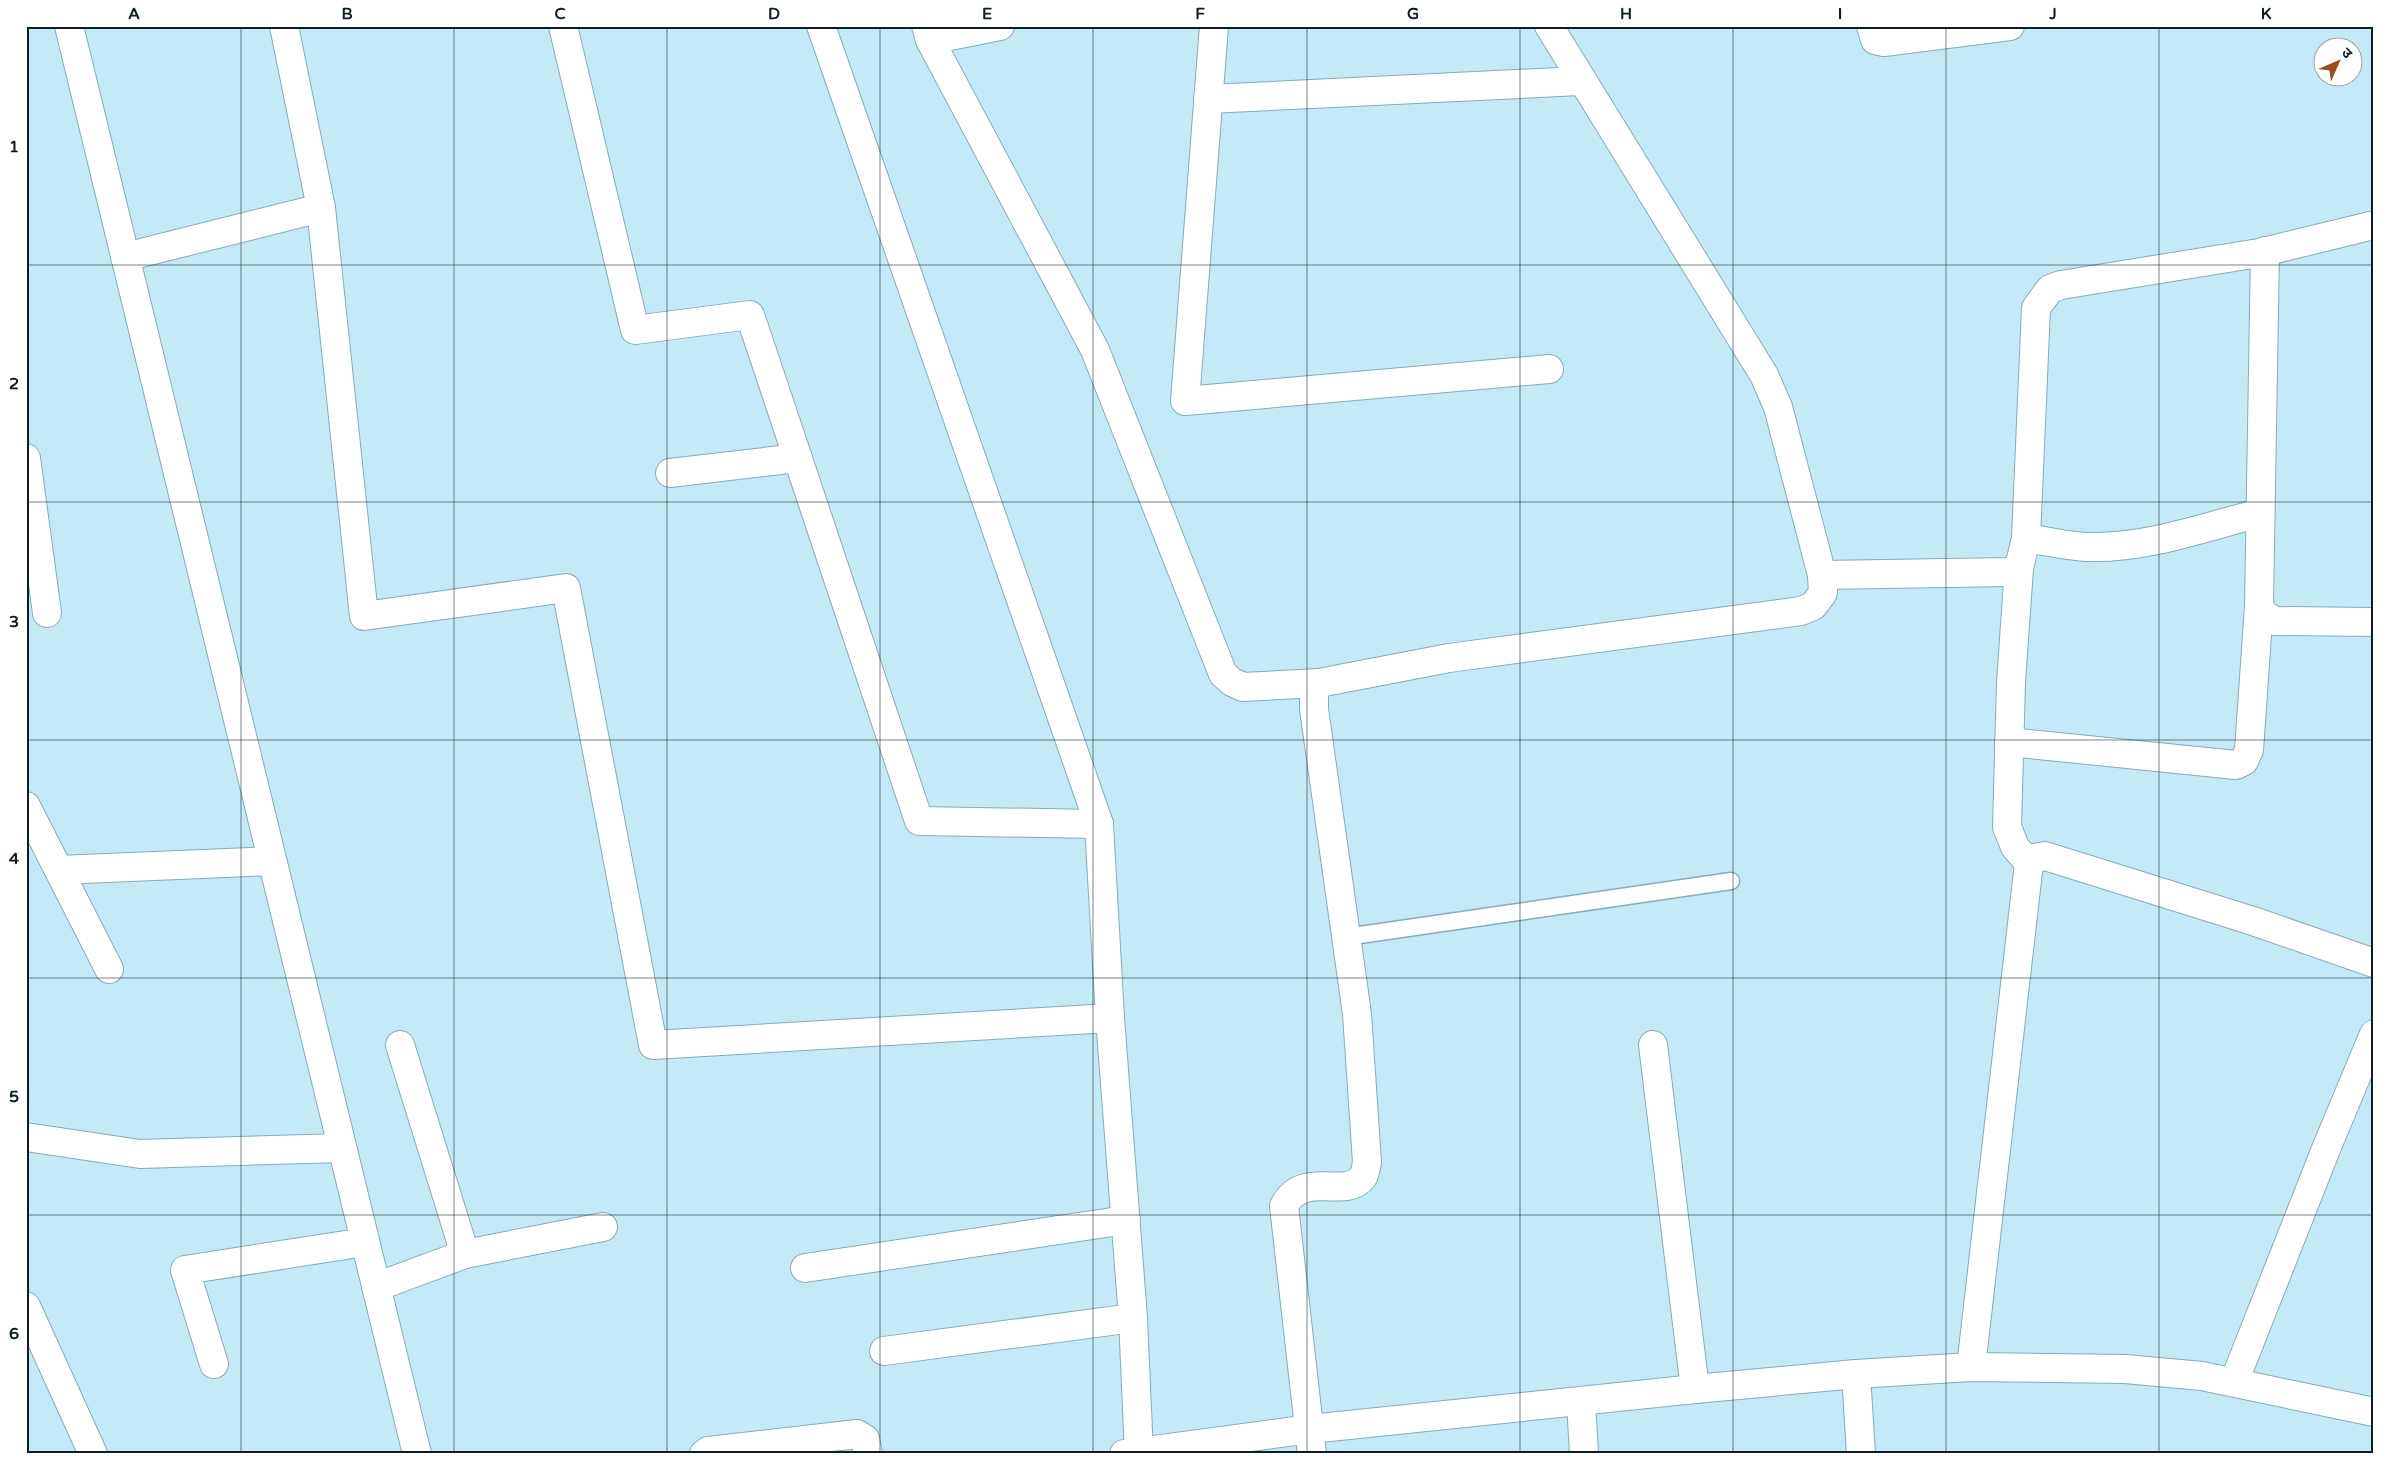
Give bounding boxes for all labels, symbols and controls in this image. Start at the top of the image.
text: A [128,4,140,24]
text: B [341,4,353,24]
text: C [554,4,566,24]
text: D [768,4,780,24]
text: E [982,4,992,24]
text: F [1195,4,1205,24]
text: G [1407,4,1419,24]
text: H [1620,4,1632,24]
text: I [1838,4,1842,24]
text: J [2048,4,2057,24]
text: K [2261,4,2272,24]
north arrow [2312,38,2362,88]
text: उ [2338,44,2356,63]
text: 1 [9,137,19,157]
text: 2 [9,374,19,394]
text: 3 [9,612,19,632]
text: 4 [9,849,19,869]
text: 5 [9,1087,19,1107]
text: 6 [9,1324,19,1344]

